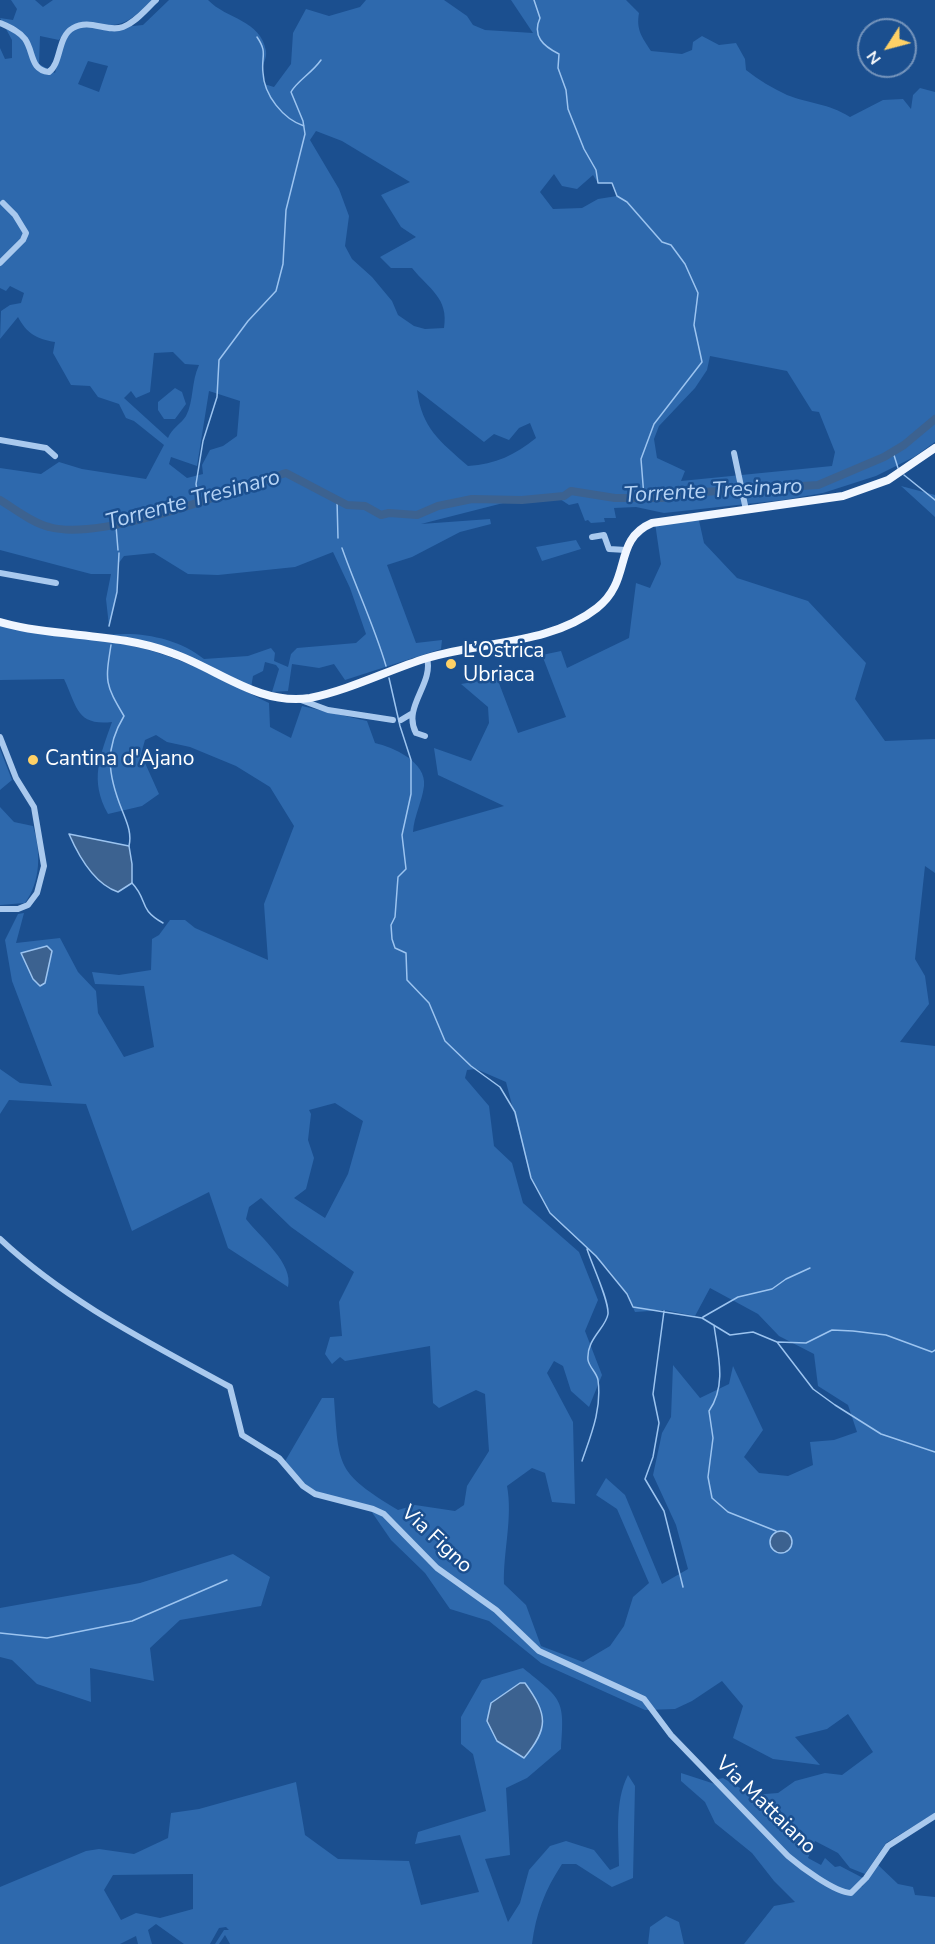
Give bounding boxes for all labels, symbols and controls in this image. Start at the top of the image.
north arrow [857,18,917,78]
text: N [862,46,886,69]
water label: Torrente Tresinaro [103,465,283,537]
water label: Torrente Tresinaro [623,474,803,510]
place label: L’Ostrica Ubriaca [463,639,544,689]
marker: L’Ostrica Ubriaca [444,657,458,671]
place label: Cantina d'Ajano [45,747,194,773]
marker: Cantina d'Ajano [26,753,40,767]
street label: Via Figno [395,1501,477,1579]
street label: Via Mattaiano [709,1752,821,1860]

